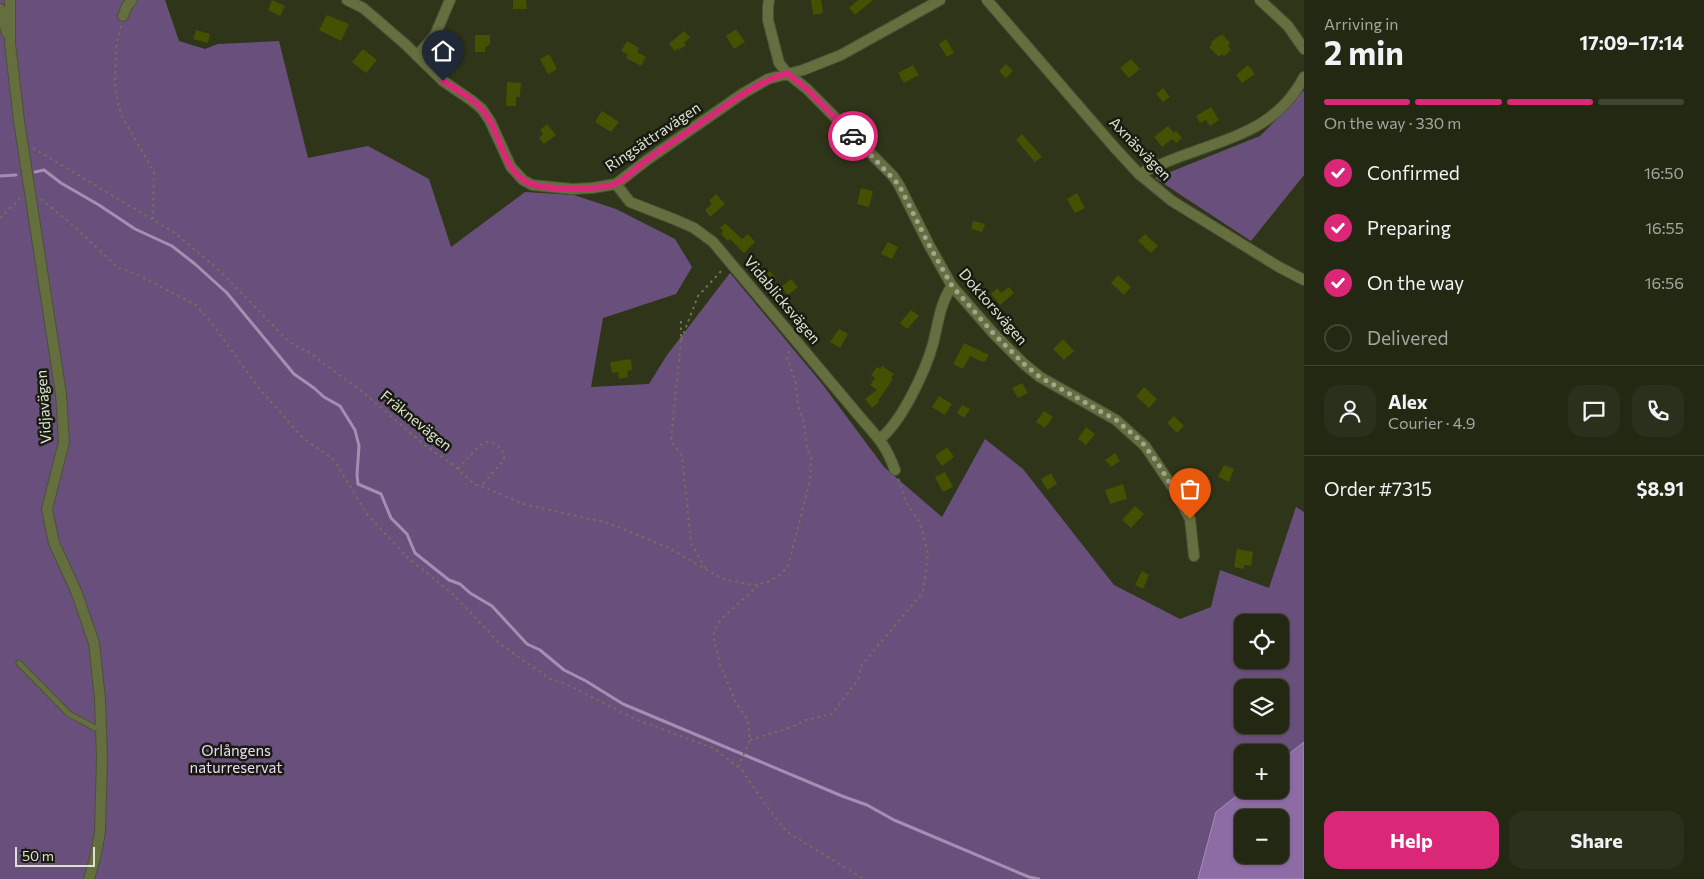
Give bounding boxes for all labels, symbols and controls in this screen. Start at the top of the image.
text: Arriving in [1324,14,1398,33]
pin [422,30,464,81]
text: 17:09–17:14 [1580,31,1684,54]
text: 2 min [1324,32,1404,72]
icon: home [429,37,457,65]
street label: Ringsättravägen [601,98,703,175]
courier [828,111,878,161]
street label: Axnäsvägen [1106,113,1175,184]
text: On the way · 330 m [1324,113,1461,132]
icon: car [839,122,867,150]
icon: check [1324,159,1352,187]
text: Confirmed [1367,161,1460,184]
text: 16:50 [1644,163,1684,182]
icon: check [1324,214,1352,242]
text: Preparing [1367,216,1451,239]
text: 16:55 [1645,218,1684,237]
street label: Vidablicksvägen [741,252,825,347]
street label: Doktorsvägen [956,264,1032,348]
icon: check [1324,269,1352,297]
text: On the way [1367,271,1464,294]
text: 16:56 [1645,273,1684,292]
text: Delivered [1367,326,1448,349]
street label: Vidjavägen [31,369,55,445]
button: person [1324,385,1376,437]
button: chat [1568,385,1620,437]
button: phone [1632,385,1684,437]
street label: Fräknevägen [377,386,456,454]
text: Alex [1388,390,1428,413]
text: Courier · 4.9 [1388,413,1475,432]
pin [1169,468,1211,519]
icon: bag [1176,475,1204,503]
text: Order #7315 [1324,477,1432,500]
text: $8.91 [1637,477,1684,500]
map controls [1234,614,1289,864]
button: locate [1234,614,1289,669]
button: layers [1234,679,1289,734]
park label: Orlångens naturreservat [190,741,282,776]
button: + [1234,744,1289,799]
button: − [1234,809,1289,864]
button: Help [1324,811,1499,869]
button: Share [1509,811,1684,869]
scale bar [15,844,95,867]
text: 50 m [22,847,54,864]

